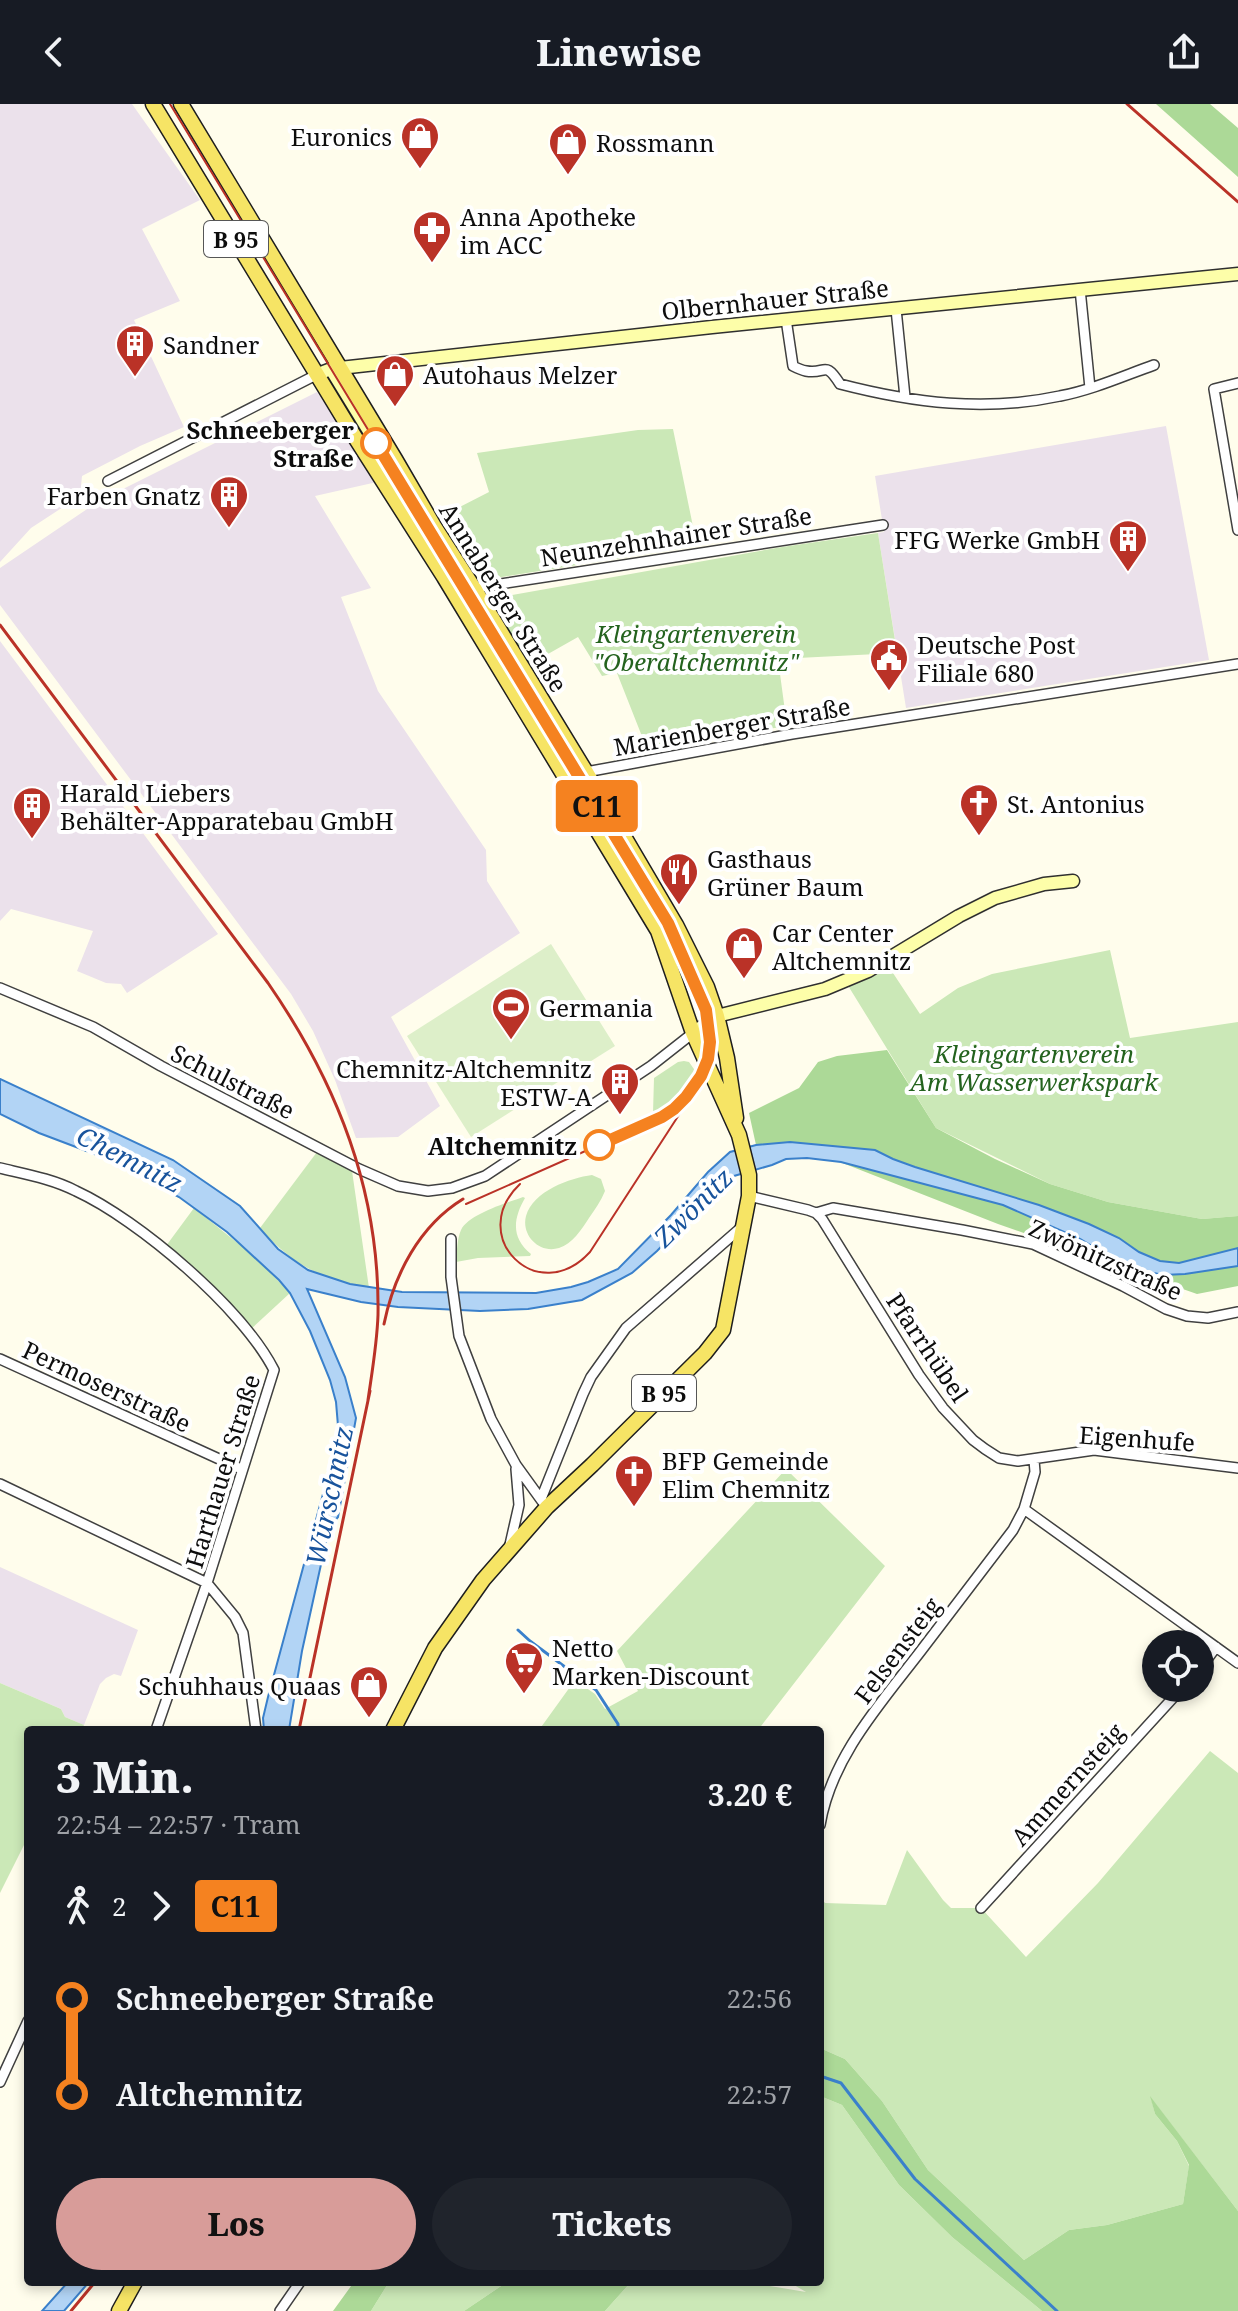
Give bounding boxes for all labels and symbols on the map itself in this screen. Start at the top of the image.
shop icon: Euronics [399,115,441,170]
place label: Euronics [291,120,392,153]
shop icon: Rossmann [547,121,589,176]
place label: Rossmann [596,126,714,159]
place label: Anna Apotheke im ACC [460,200,636,261]
pharmacy icon: Anna Apotheke im ACC [411,209,453,264]
road number: B 95 [204,221,268,257]
street label: Olbernhauer Straße [660,271,890,327]
building icon: Sandner [114,323,156,378]
place label: Sandner [163,328,259,361]
shop icon: Autohaus Melzer [374,353,416,408]
place label: Autohaus Melzer [423,358,617,391]
place label: Schneeberger Straße [186,413,354,474]
marker: Schneeberger Straße [361,428,391,458]
building icon: Farben Gnatz [208,474,250,529]
place label: Farben Gnatz [47,479,201,512]
street label: Annaberger Straße [432,496,576,698]
street label: Neunzehnhainer Straße [538,498,814,574]
building icon: FFG Werke GmbH [1107,518,1149,573]
place label: FFG Werke GmbH [894,523,1100,556]
park label: Kleingartenverein "Oberaltchemnitz" [593,617,800,678]
place label: Deutsche Post Filiale 680 [917,628,1076,689]
public building icon: Deutsche Post Filiale 680 [868,637,910,692]
street label: Marienberger Straße [611,689,853,763]
place label: Harald Liebers Behälter-Apparatebau GmbH [60,776,394,837]
line badge: C11 [551,780,643,832]
church icon: St. Antonius [958,782,1000,837]
building icon: Harald Liebers Behälter-Apparatebau GmbH [11,785,53,840]
place label: St. Antonius [1007,787,1145,820]
place label: Gasthaus Grüner Baum [707,842,864,903]
restaurant icon: Gasthaus Grüner Baum [658,851,700,906]
place label: Car Center Altchemnitz [772,916,911,977]
shop icon: Car Center Altchemnitz [723,925,765,980]
sports icon: Germania [490,986,532,1041]
place label: Germania [539,991,653,1024]
street label: Schulstraße [165,1036,301,1126]
park label: Kleingartenverein Am Wasserwerkspark [908,1037,1159,1098]
place label: Chemnitz-Altchemnitz ESTW-A [336,1052,592,1113]
building icon: Chemnitz-Altchemnitz ESTW-A [599,1061,641,1116]
water label: Chemnitz [71,1117,189,1201]
place label: Altchemnitz [428,1129,577,1162]
marker: Altchemnitz [584,1130,614,1160]
water label: Zwönitz [645,1160,740,1255]
street label: Zwönitzstraße [1024,1210,1188,1308]
street label: Pfarrhübel [879,1286,977,1408]
street label: Permoserstraße [17,1333,197,1439]
street label: Harthauer Straße [177,1370,267,1572]
road number: B 95 [632,1375,696,1411]
street label: Eigenhufe [1078,1417,1196,1459]
water label: Würschnitz [297,1423,361,1569]
place label: BFP Gemeinde Elim Chemnitz [662,1444,830,1505]
church icon: BFP Gemeinde Elim Chemnitz [613,1453,655,1508]
street label: Felsensteig [846,1590,948,1710]
place label: Netto Marken-Discount [552,1631,749,1692]
supermarket icon: Netto Marken-Discount [503,1640,545,1695]
shop icon: Schuhhaus Quaas [348,1664,390,1719]
place label: Schuhhaus Quaas [138,1669,341,1702]
street label: Ammernsteig [1003,1715,1131,1852]

